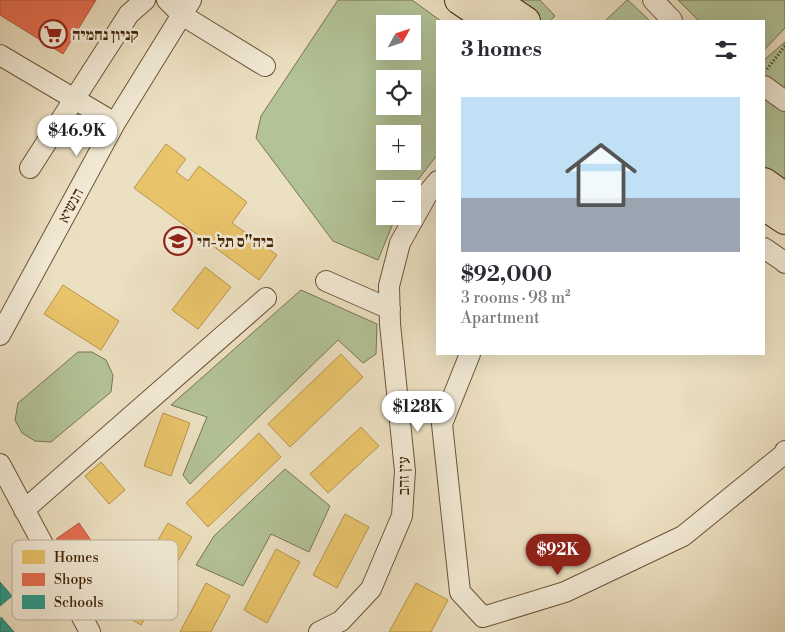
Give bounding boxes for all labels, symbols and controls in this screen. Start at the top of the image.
north arrow [376,15,421,60]
map controls [376,15,421,225]
supermarket icon: קניון נחמיה [38,19,68,49]
place label: קניון נחמיה [72,25,139,45]
icon: filters [712,36,740,64]
text: 3 homes [461,37,542,63]
button: locate [376,70,421,115]
pin: $46.9K [36,114,118,157]
text: $46.9K [48,121,106,141]
button: + [376,125,421,170]
icon: home [556,130,646,220]
button: − [376,180,421,225]
street label: הנשיא [53,185,88,226]
school or university icon: ביה''ס תל-חי [163,226,193,256]
place label: ביה''ס תל-חי [197,232,274,252]
text: $92,000 [461,262,552,288]
text: 3 rooms · 98 m² [461,288,571,308]
text: Apartment [461,308,540,328]
pin: $128K [383,390,453,433]
text: $128K [393,397,443,417]
street label: עין זהב [394,456,414,496]
pin: $92K [528,534,588,576]
legend [12,540,178,620]
text: $92K [537,540,579,560]
text: Homes [54,549,99,567]
text: Shops [54,571,92,589]
text: Schools [54,594,103,612]

